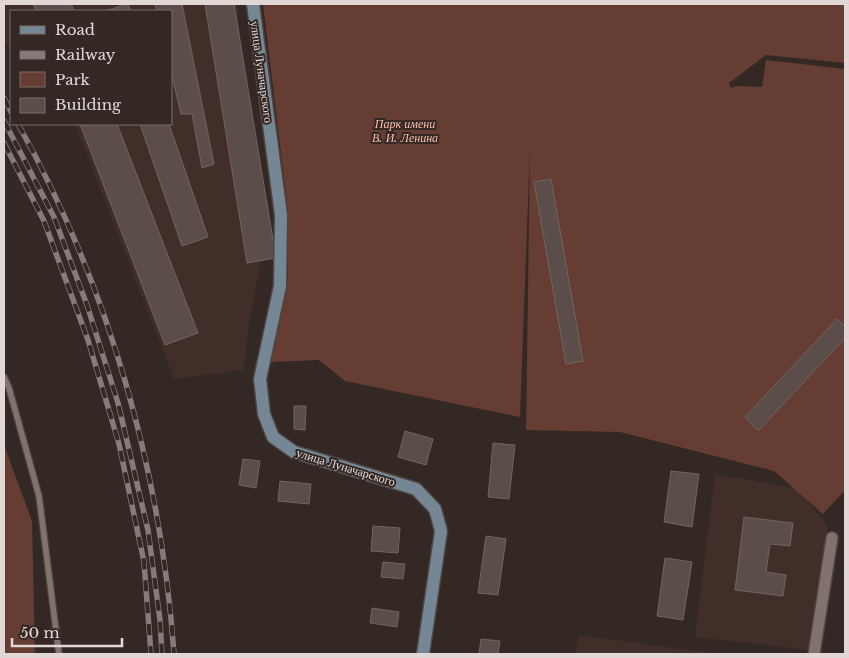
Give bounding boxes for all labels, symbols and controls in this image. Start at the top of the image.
legend [10,10,172,125]
text: Road [55,20,95,39]
street label: улица Луначарского [247,20,277,124]
text: Railway [55,45,116,64]
text: Park [55,70,91,89]
text: Building [55,95,122,114]
park label: Парк имени В. И. Ленина [372,116,438,145]
street label: улица Луначарского [295,445,397,489]
scale bar [12,616,122,648]
text: 50 m [20,623,60,642]

